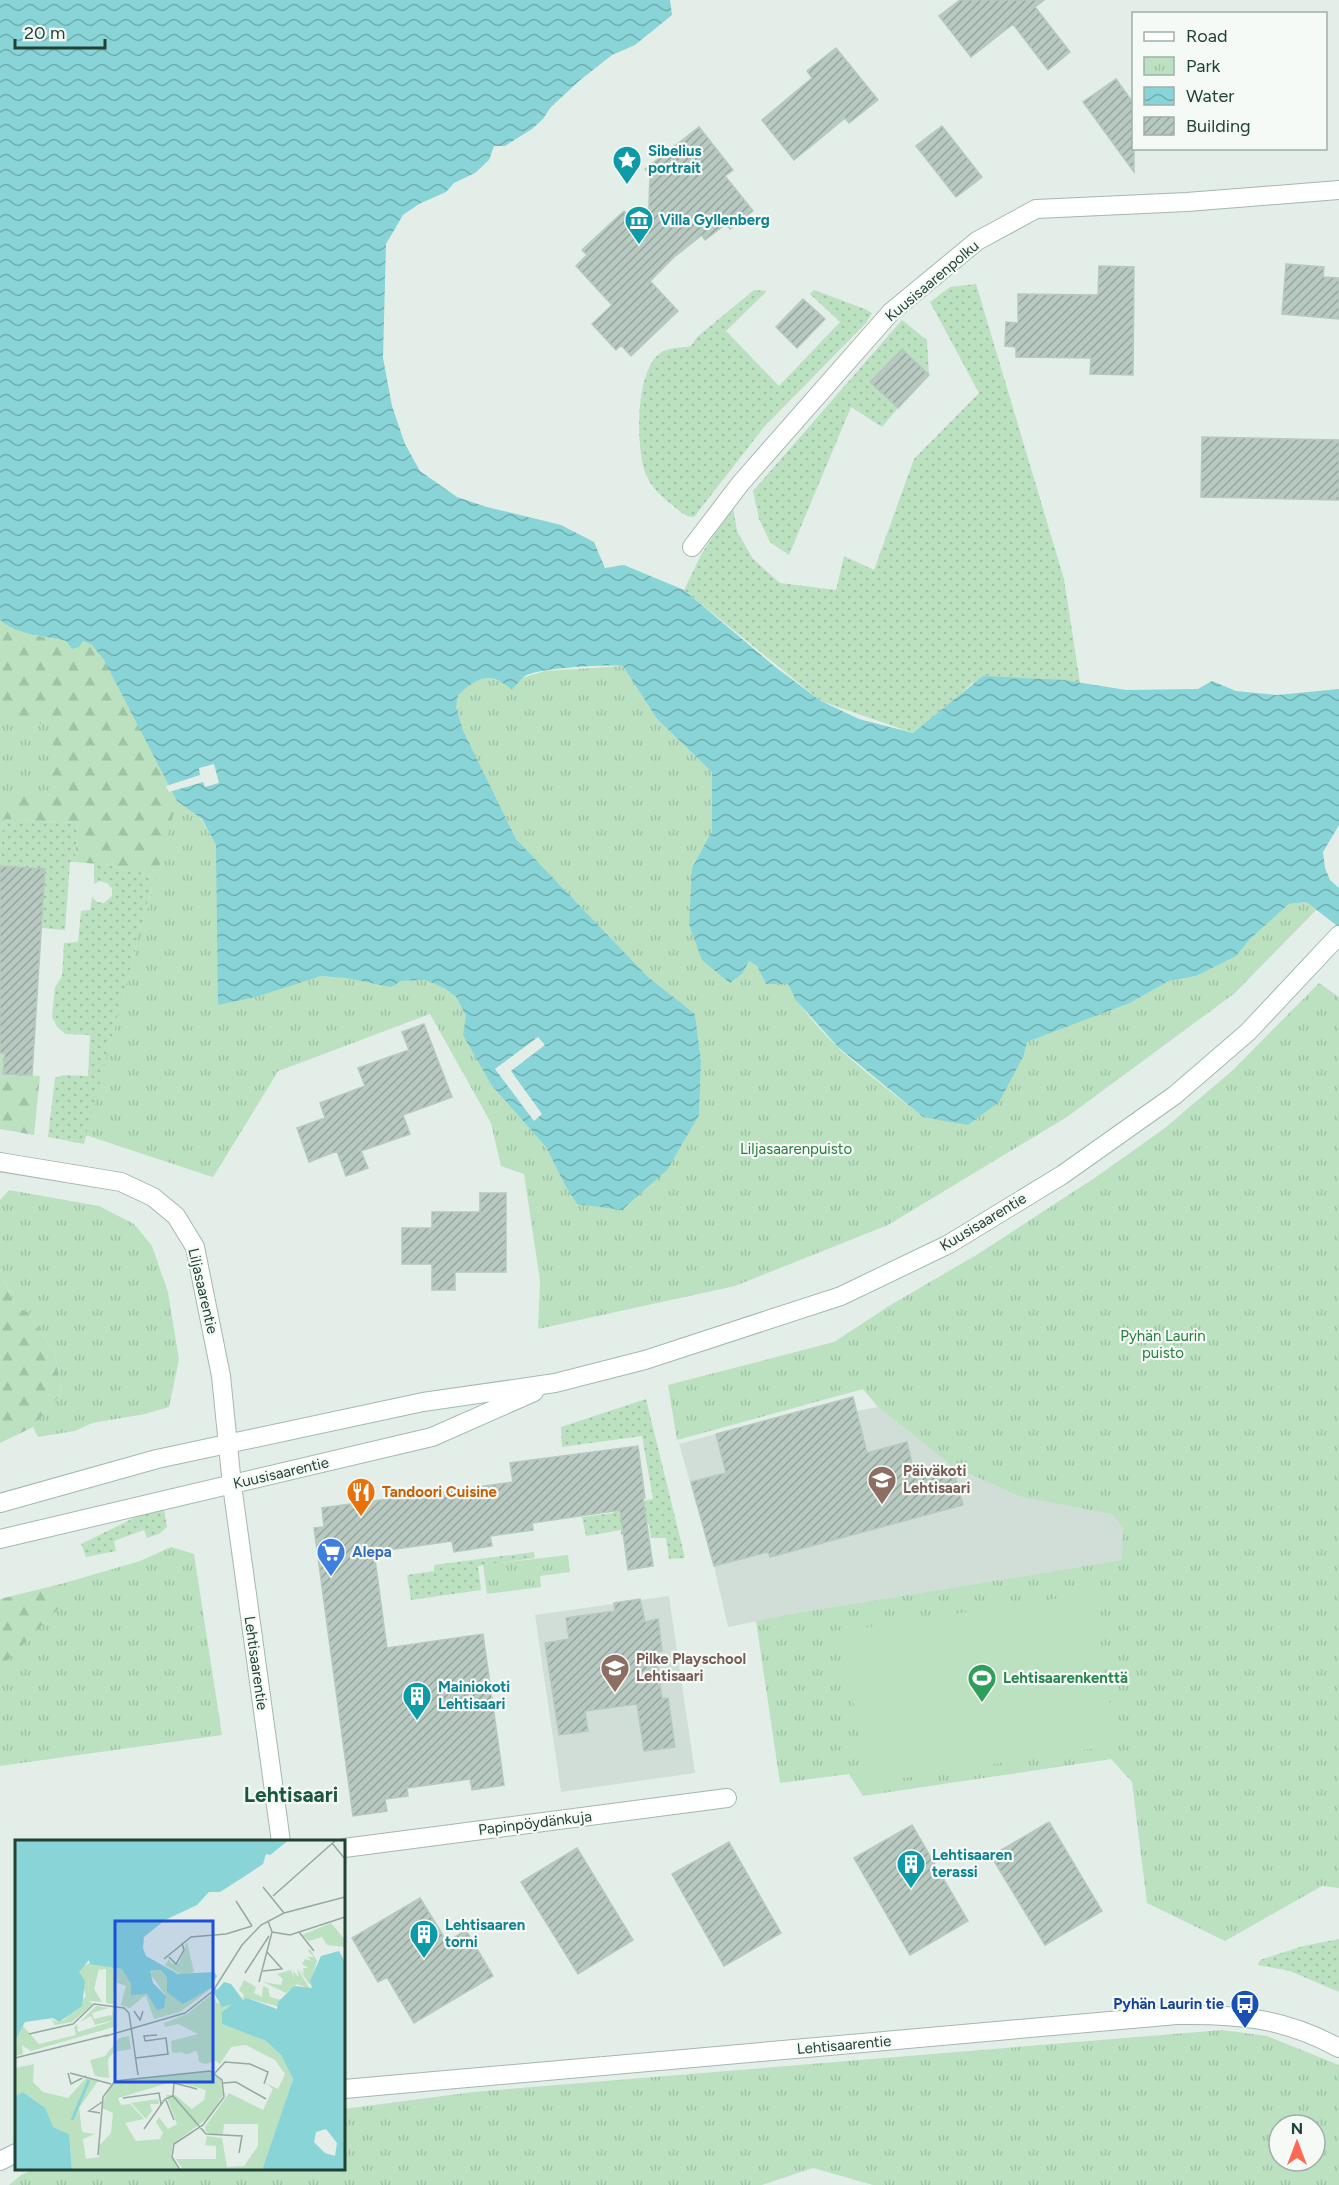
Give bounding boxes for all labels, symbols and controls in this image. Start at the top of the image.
scale bar [15,12,105,50]
legend [1132,12,1327,150]
text: 20 m [24,22,65,44]
text: Road [1186,25,1227,47]
text: Park [1186,55,1221,77]
text: Water [1186,85,1234,107]
text: Building [1186,115,1251,137]
place label: Sibelius portrait [648,142,701,177]
place icon: Sibelius portrait [611,144,643,186]
museum icon: Villa Gyllenberg [623,204,655,246]
place label: Villa Gyllenberg [660,211,770,229]
street label: Kuusisaarenpolku [881,237,983,325]
park label: Liljasaarenpuisto [740,1140,852,1158]
street label: Kuusisaarentie [937,1189,1029,1255]
street label: Liljasaarentie [184,1246,222,1336]
park label: Pyhän Laurin puisto [1120,1327,1206,1362]
street label: Kuusisaarentie [231,1453,331,1493]
place label: Päiväkoti Lehtisaari [903,1462,971,1497]
school or university icon: Päiväkoti Lehtisaari [866,1464,898,1506]
restaurant icon: Tandoori Cuisine [345,1476,377,1518]
place label: Tandoori Cuisine [382,1483,498,1501]
supermarket icon: Alepa [315,1536,347,1578]
place label: Alepa [352,1543,392,1561]
street label: Lehtisaarentie [240,1615,272,1711]
place label: Pilke Playschool Lehtisaari [636,1650,746,1685]
school or university icon: Pilke Playschool Lehtisaari [599,1652,631,1694]
sports icon: Lehtisaarenkenttä [966,1662,998,1704]
place label: Lehtisaarenkenttä [1003,1669,1128,1687]
place label: Mainiokoti Lehtisaari [438,1678,510,1713]
building icon: Mainiokoti Lehtisaari [401,1680,433,1722]
district label: Lehtisaari [244,1782,338,1807]
street label: Papinpöydänkuja [477,1807,593,1839]
inset map [15,1840,345,2170]
place label: Lehtisaaren terassi [932,1846,1012,1881]
building icon: Lehtisaaren terassi [895,1848,927,1890]
place label: Lehtisaaren torni [445,1916,525,1951]
building icon: Lehtisaaren torni [408,1918,440,1960]
bus stop icon: Pyhän Laurin tie [1229,1988,1261,2030]
place label: Pyhän Laurin tie [1113,1995,1225,2013]
street label: Lehtisaarentie [796,2032,892,2058]
north arrow [1267,2113,1327,2173]
text: N [1291,2119,1303,2138]

